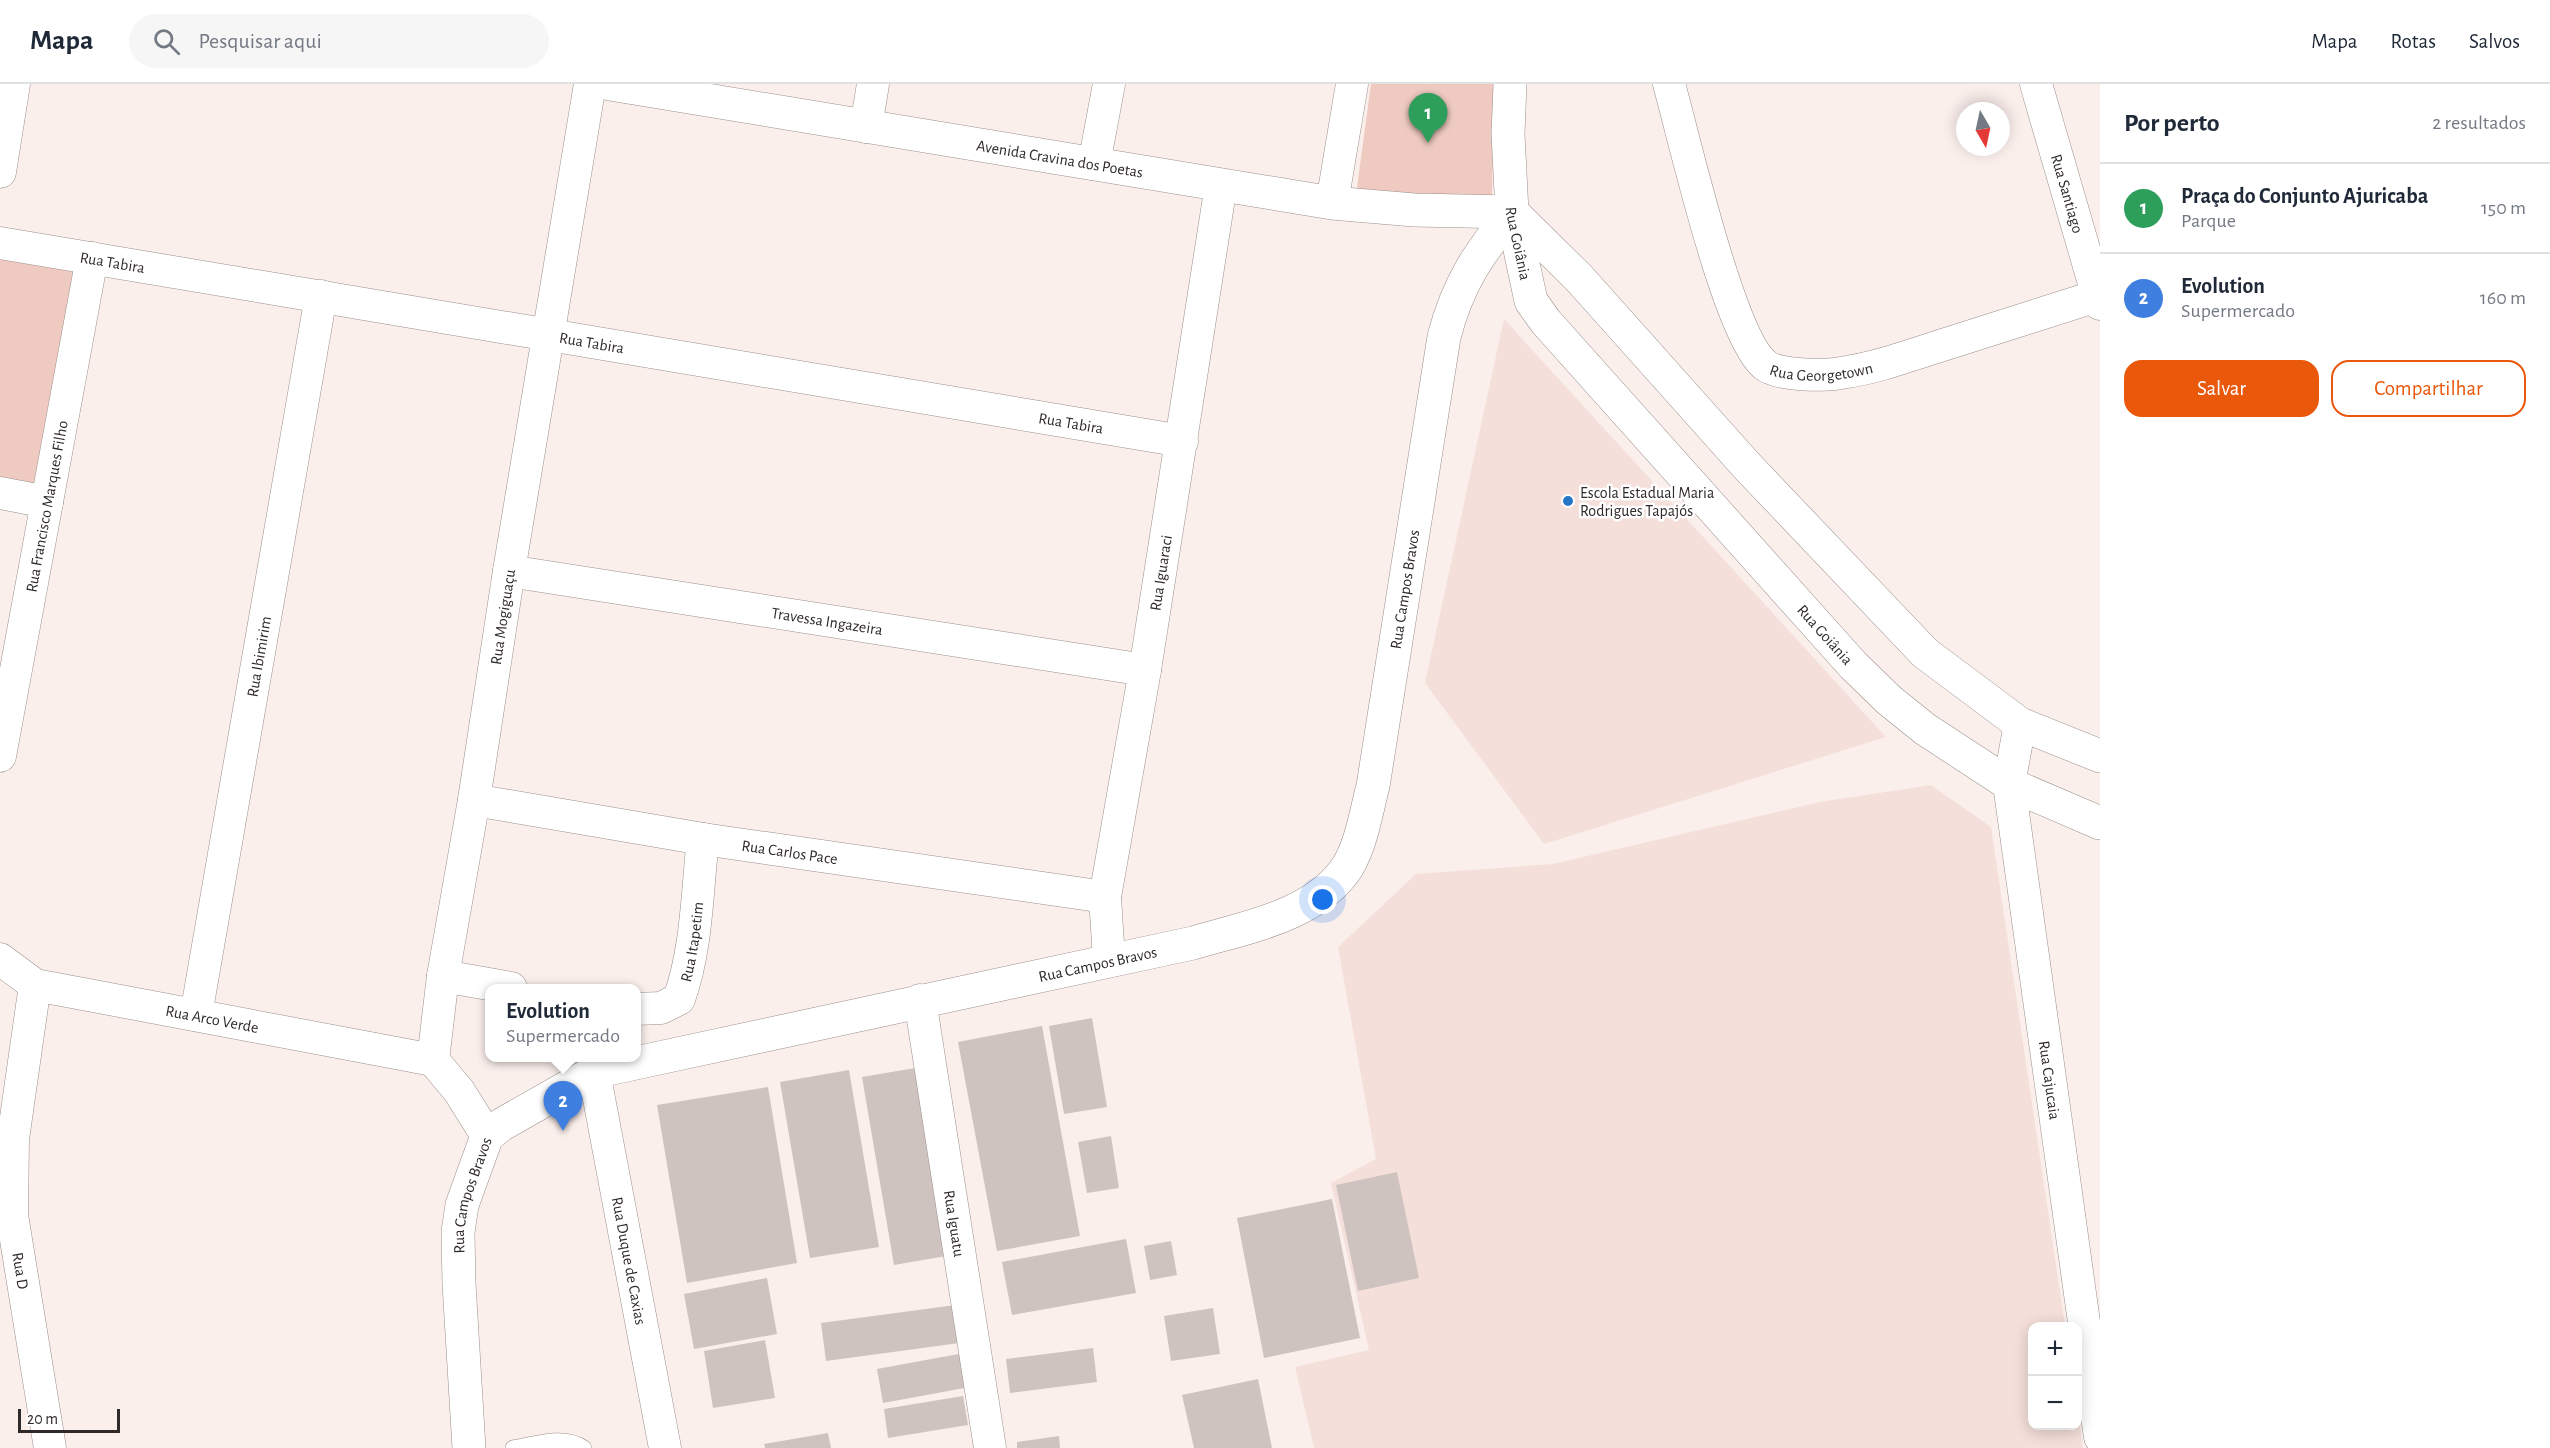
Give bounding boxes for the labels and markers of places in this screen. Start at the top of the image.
pin: 1 [1408,94,1448,143]
place label: Escola Estadual Maria Rodrigues Tapajós [1580,485,1714,520]
marker: Escola Estadual Maria Rodrigues Tapajós [1561,494,1575,508]
pin: 2 [544,1082,582,1131]

